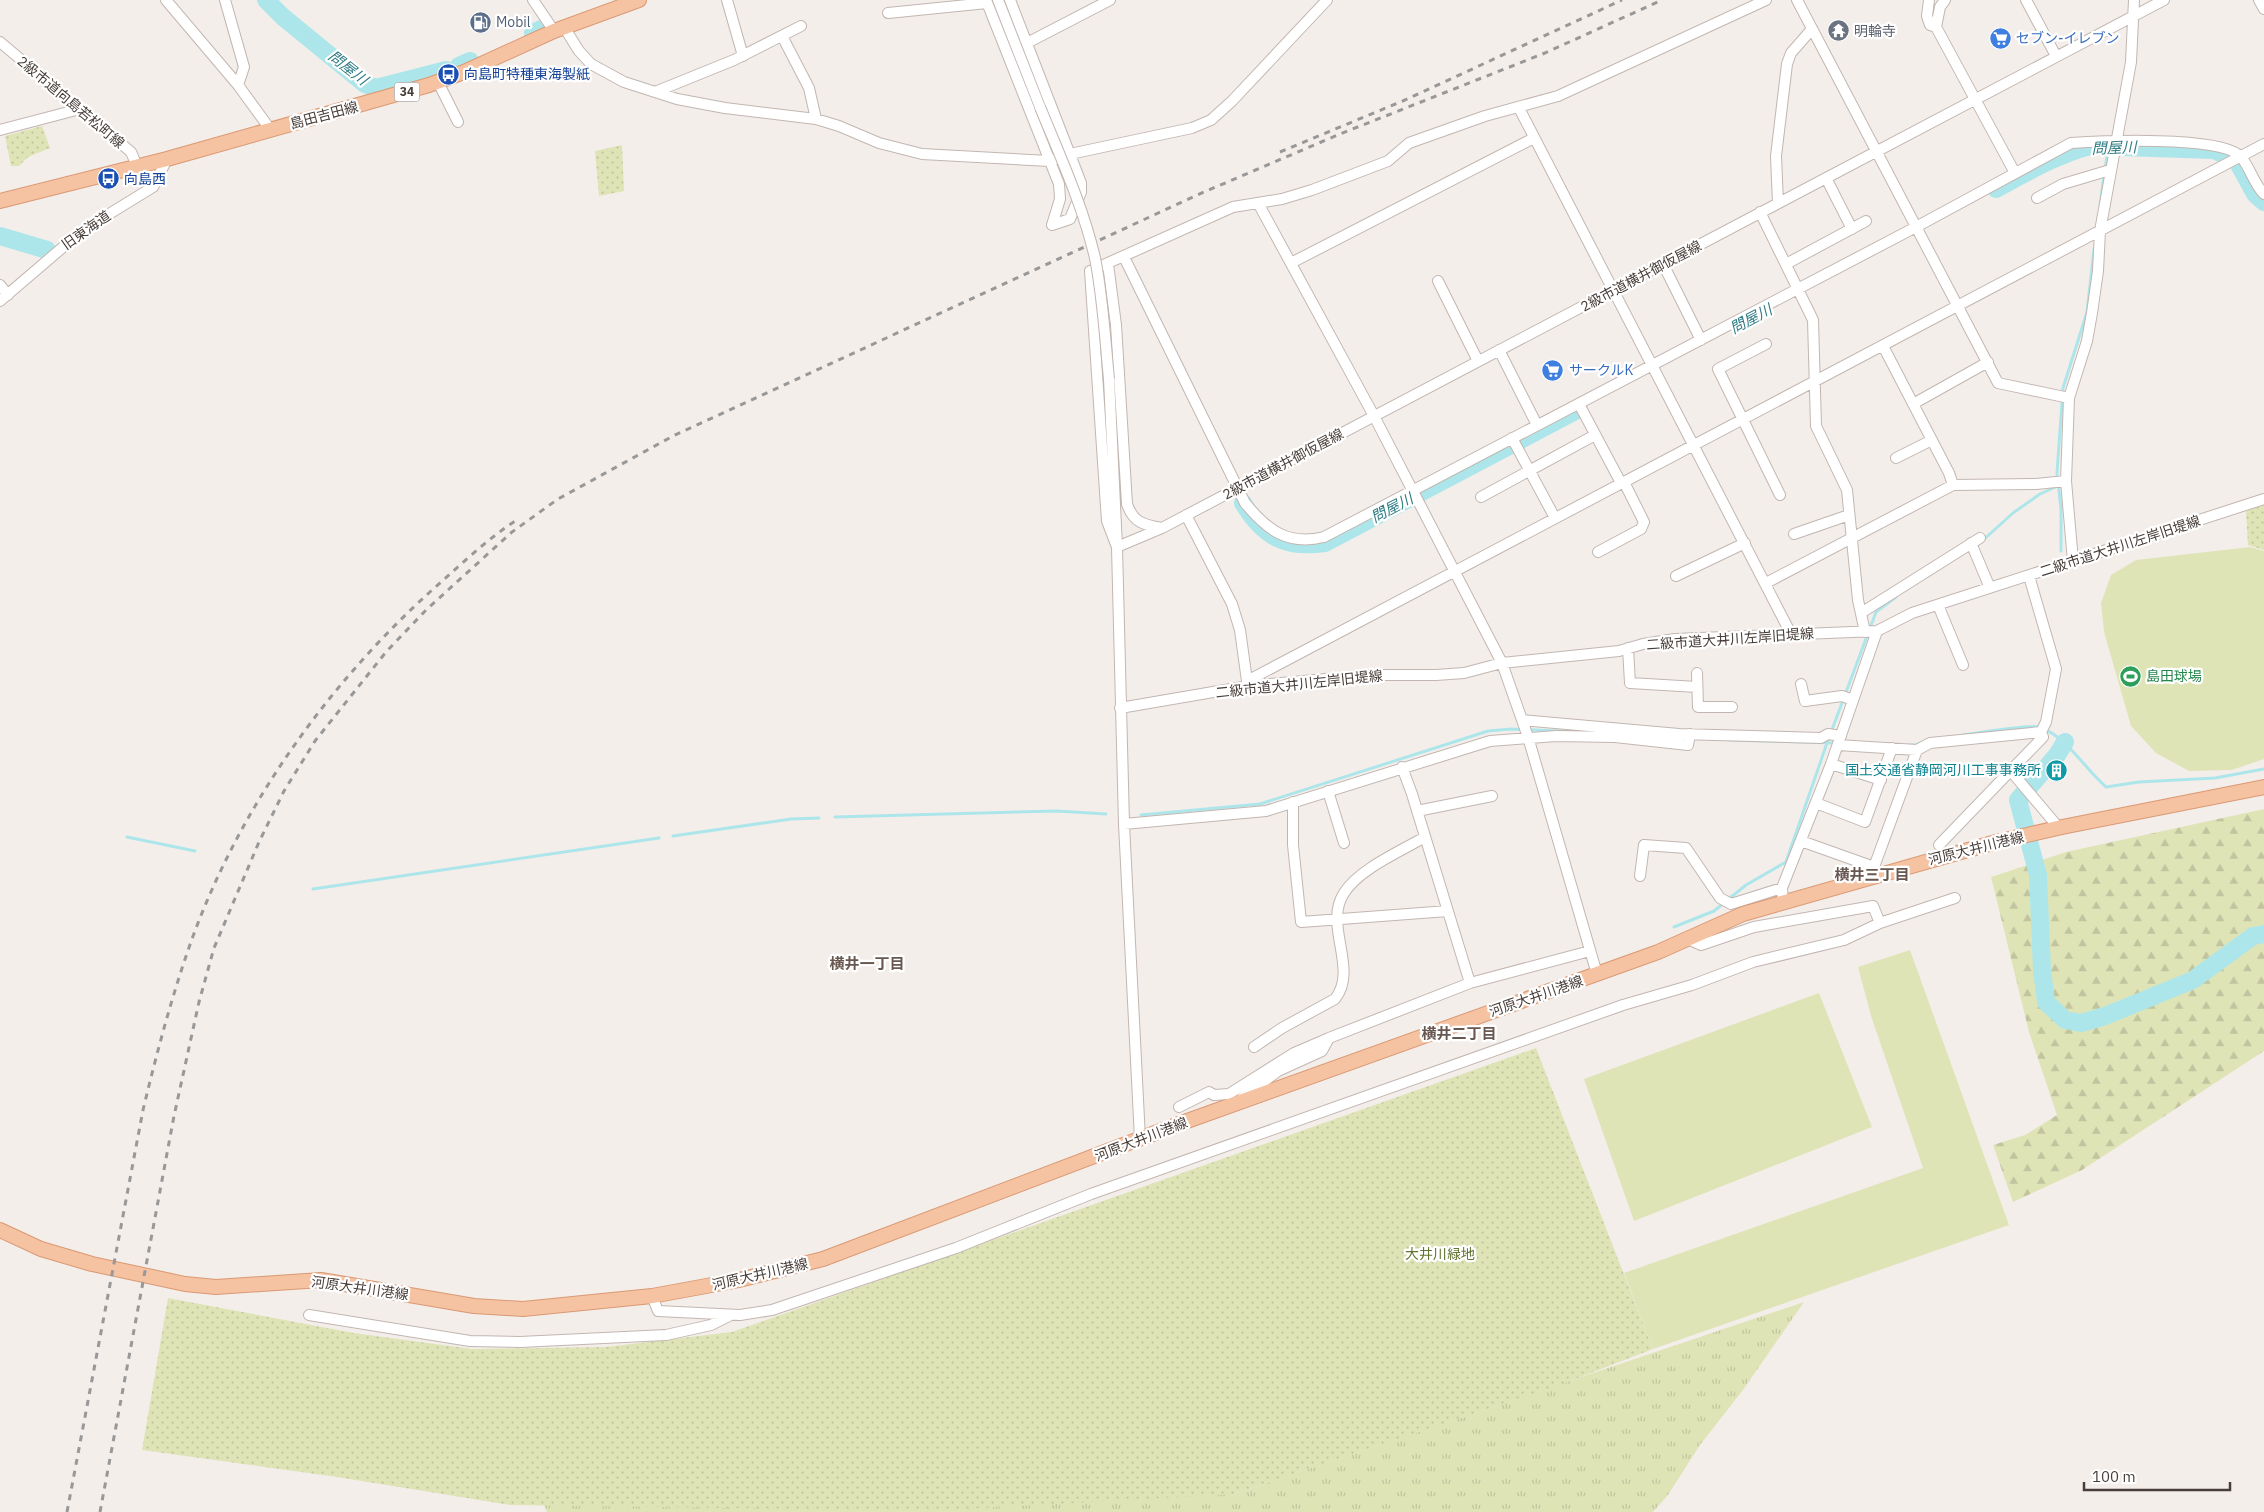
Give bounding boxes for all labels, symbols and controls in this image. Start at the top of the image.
fuel station icon: Mobil [468,10,492,34]
place label: Mobil [496,13,531,31]
temple icon: 明輪寺 [1826,19,1850,43]
place label: 明輪寺 [1854,22,1896,40]
supermarket icon: セブン-イレブン [1988,26,2012,50]
place label: セブン-イレブン [2016,29,2120,47]
water label: 問屋川 [325,46,373,90]
street label: 2級市道向島若松町線 [14,52,128,152]
bus stop icon: 向島町特種東海製紙 [436,62,460,86]
place label: 向島町特種東海製紙 [464,65,590,83]
road number: 34 [394,82,420,101]
street label: 島田吉田線 [288,97,360,133]
water label: 問屋川 [2091,137,2139,158]
bus stop icon: 向島西 [96,167,120,191]
place label: 向島西 [124,170,166,188]
street label: 旧東海道 [58,207,114,253]
street label: 2級市道横井御仮屋線 [1577,237,1705,315]
water label: 問屋川 [1726,299,1777,338]
supermarket icon: サークルK [1541,358,1565,382]
place label: サークルK [1569,361,1634,379]
street label: 2級市道横井御仮屋線 [1219,425,1347,503]
water label: 問屋川 [1367,488,1418,527]
street label: 二級市道大井川左岸旧堤線 [2037,511,2203,581]
street label: 二級市道大井川左岸旧堤線 [1646,624,1814,654]
sports icon: 島田球場 [2118,664,2142,688]
street label: 二級市道大井川左岸旧堤線 [1215,666,1383,702]
place label: 島田球場 [2146,667,2202,685]
building icon: 国土交通省静岡河川工事事務所 [2045,758,2069,782]
place label: 国土交通省静岡河川工事事務所 [1845,761,2041,779]
street label: 河原大井川港線 [1926,827,2026,869]
district label: 横井三丁目 [1834,865,1910,884]
district label: 横井一丁目 [829,954,905,973]
street label: 河原大井川港線 [1487,972,1585,1020]
district label: 横井二丁目 [1421,1024,1497,1043]
street label: 河原大井川港線 [1092,1113,1190,1165]
park label: 大井川緑地 [1405,1245,1475,1263]
street label: 河原大井川港線 [710,1254,810,1294]
street label: 河原大井川港線 [310,1272,410,1304]
scale bar [2084,1460,2230,1492]
text: 100 m [2092,1467,2136,1486]

